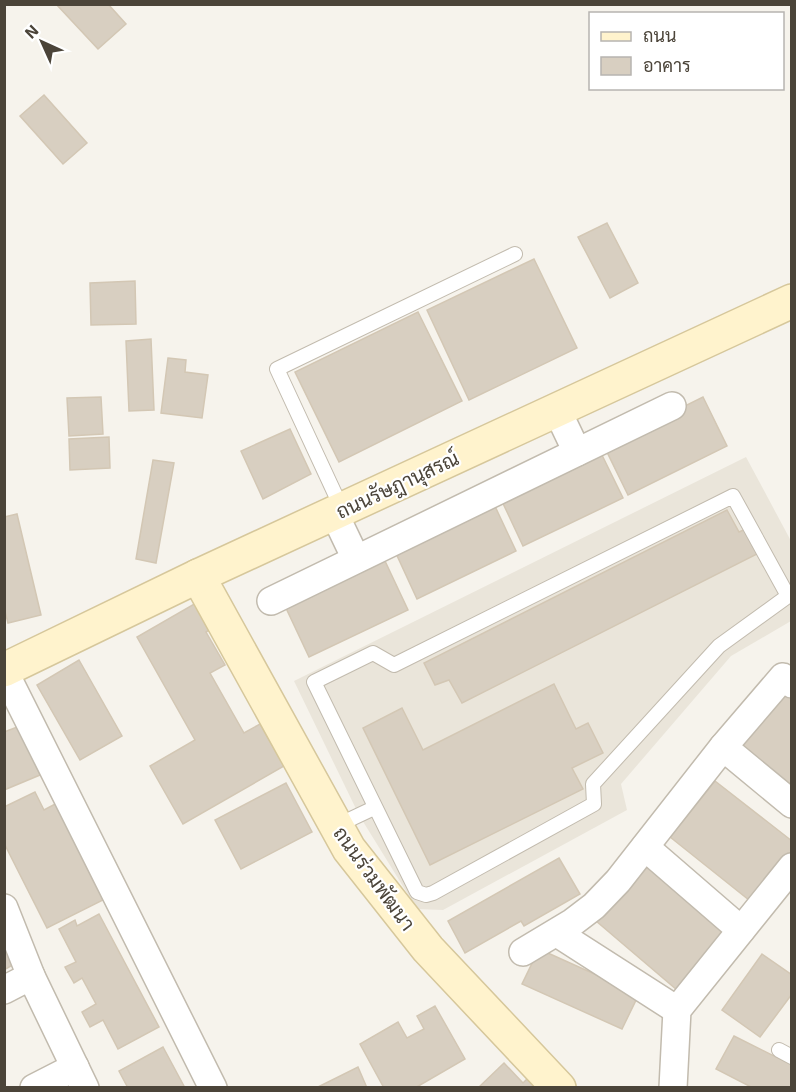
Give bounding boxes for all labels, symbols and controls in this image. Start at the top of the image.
north arrow [12,12,72,72]
legend [589,12,784,90]
text: N [20,20,42,42]
text: ถนน [643,24,676,46]
text: อาคาร [643,54,691,76]
street label: ถนนรัษฎานุสรณ์ [331,444,464,526]
street label: ถนนร่วมพัฒนา [329,821,421,935]

